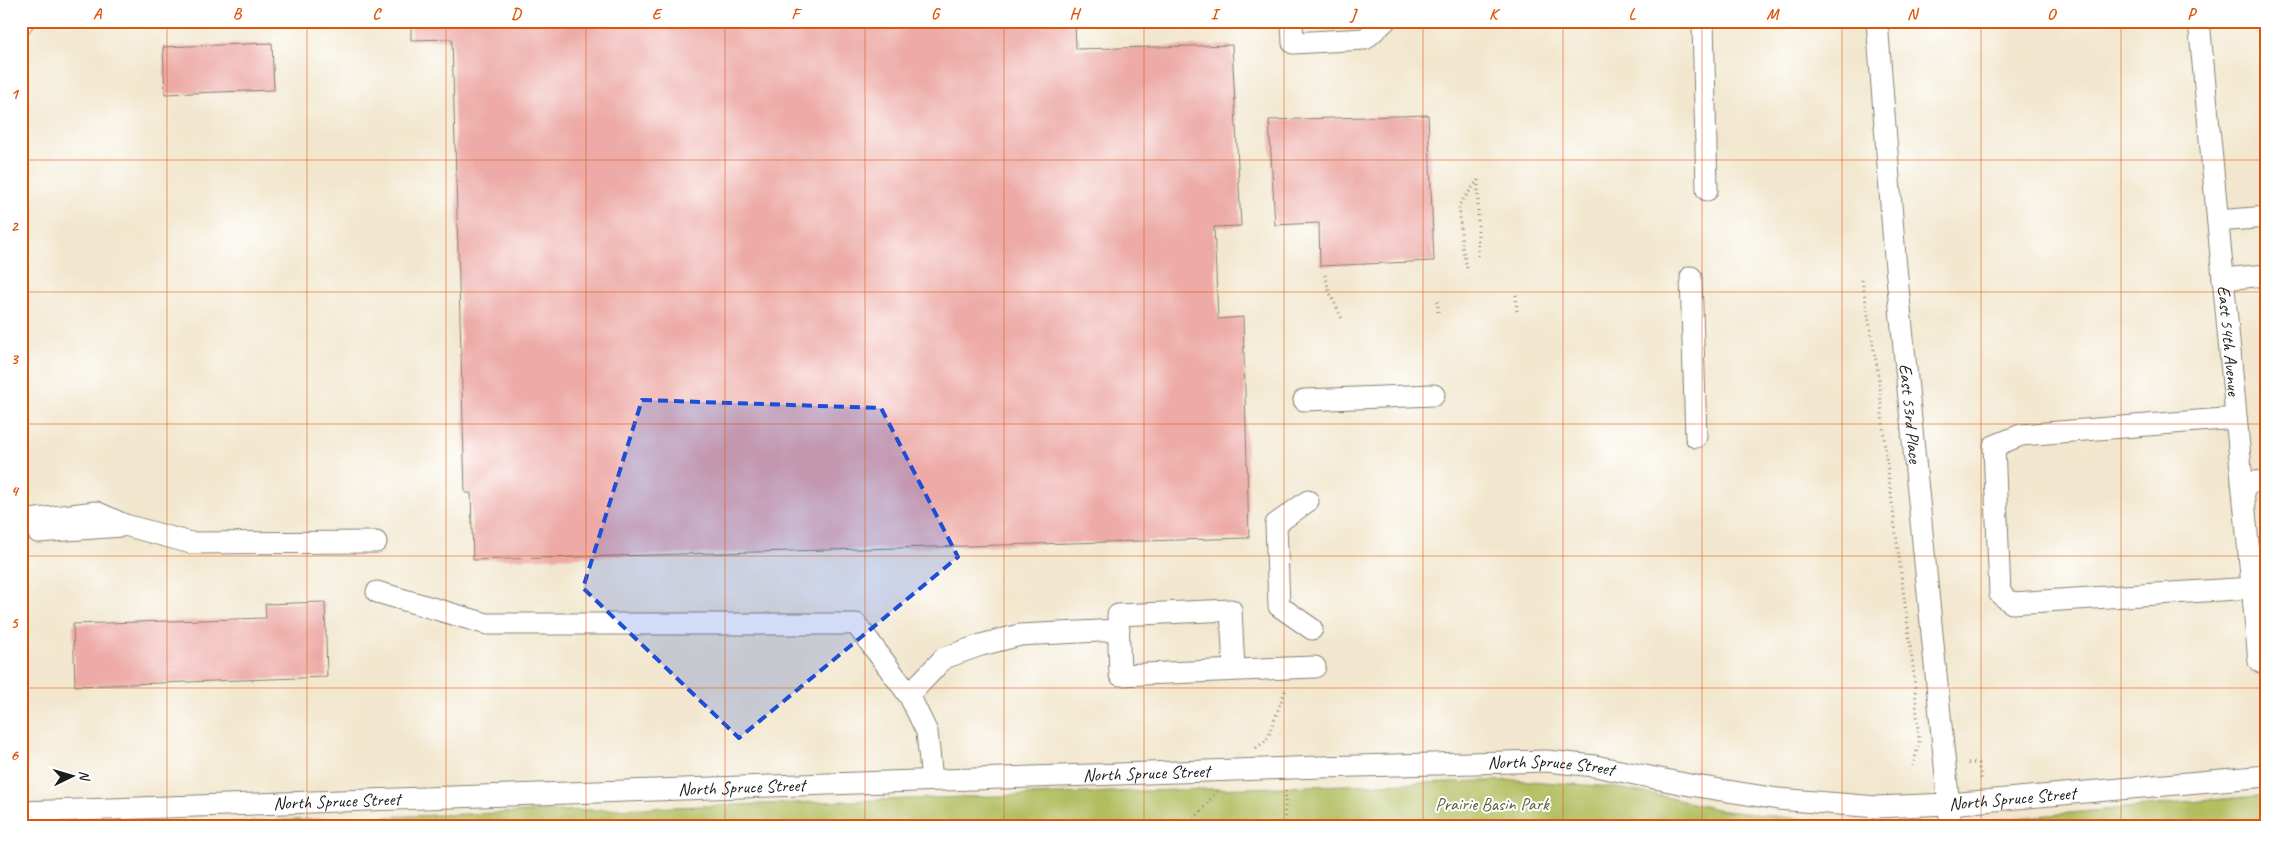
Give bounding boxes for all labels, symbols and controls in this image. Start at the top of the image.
text: A [93,4,103,24]
text: B [233,4,243,24]
text: C [372,4,382,24]
text: D [511,4,522,24]
text: E [652,4,663,24]
text: F [791,4,802,24]
text: G [931,4,941,24]
text: H [1069,4,1081,24]
text: I [1211,4,1221,24]
text: J [1349,4,1358,24]
text: K [1489,4,1501,24]
text: L [1629,4,1637,24]
text: M [1766,4,1780,24]
text: N [1907,4,1920,24]
text: O [2047,4,2057,24]
text: P [2187,4,2197,24]
text: 1 [10,84,19,104]
text: 2 [10,216,19,236]
street label: East 54th Avenue [2213,285,2245,398]
text: 3 [10,349,19,369]
street label: East 53rd Place [1895,363,1926,465]
text: 4 [10,481,19,501]
text: 5 [11,613,20,633]
text: 6 [10,745,19,765]
north arrow [48,750,98,800]
street label: North Spruce Street [1487,750,1619,781]
street label: North Spruce Street [1082,760,1213,786]
text: N [76,770,94,782]
street label: North Spruce Street [678,774,808,800]
street label: North Spruce Street [1948,782,2080,815]
street label: North Spruce Street [273,788,404,814]
park label: Prairie Basin Park [1435,793,1550,815]

